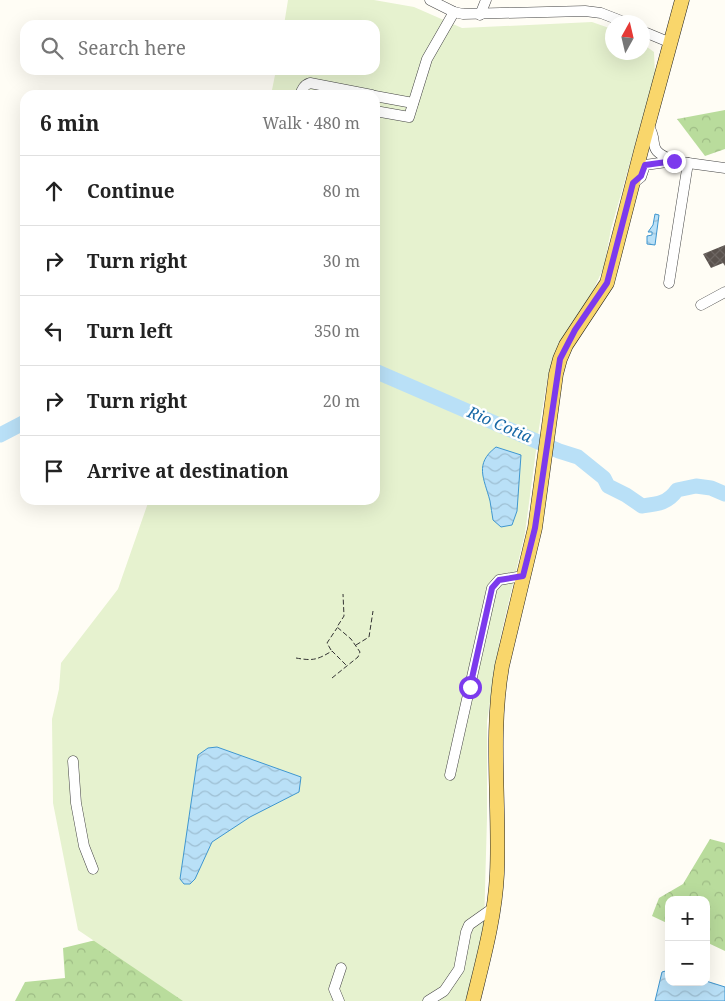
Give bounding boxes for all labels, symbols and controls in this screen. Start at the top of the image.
north arrow [605,15,650,60]
search box [20,20,380,75]
icon: search [38,34,66,62]
text: Search here [78,35,186,61]
text: 6 min [40,109,99,137]
text: Walk · 480 m [263,112,360,134]
route end [663,150,686,173]
icon: ahead [40,177,68,205]
text: Continue [87,178,175,204]
text: 80 m [323,180,360,202]
icon: right [40,247,68,275]
text: Turn right [87,248,187,274]
text: 30 m [323,250,360,272]
icon: left [40,317,68,345]
text: Turn left [87,318,173,344]
text: 350 m [314,320,360,342]
icon: right [40,387,68,415]
text: Turn right [87,388,187,414]
text: 20 m [323,390,360,412]
water label: Rio Cotia [463,400,536,448]
icon: arrive [40,457,68,485]
text: Arrive at destination [87,458,289,484]
route start [459,676,482,699]
map controls [665,896,710,986]
button: + [665,896,710,941]
button: − [665,941,710,986]

